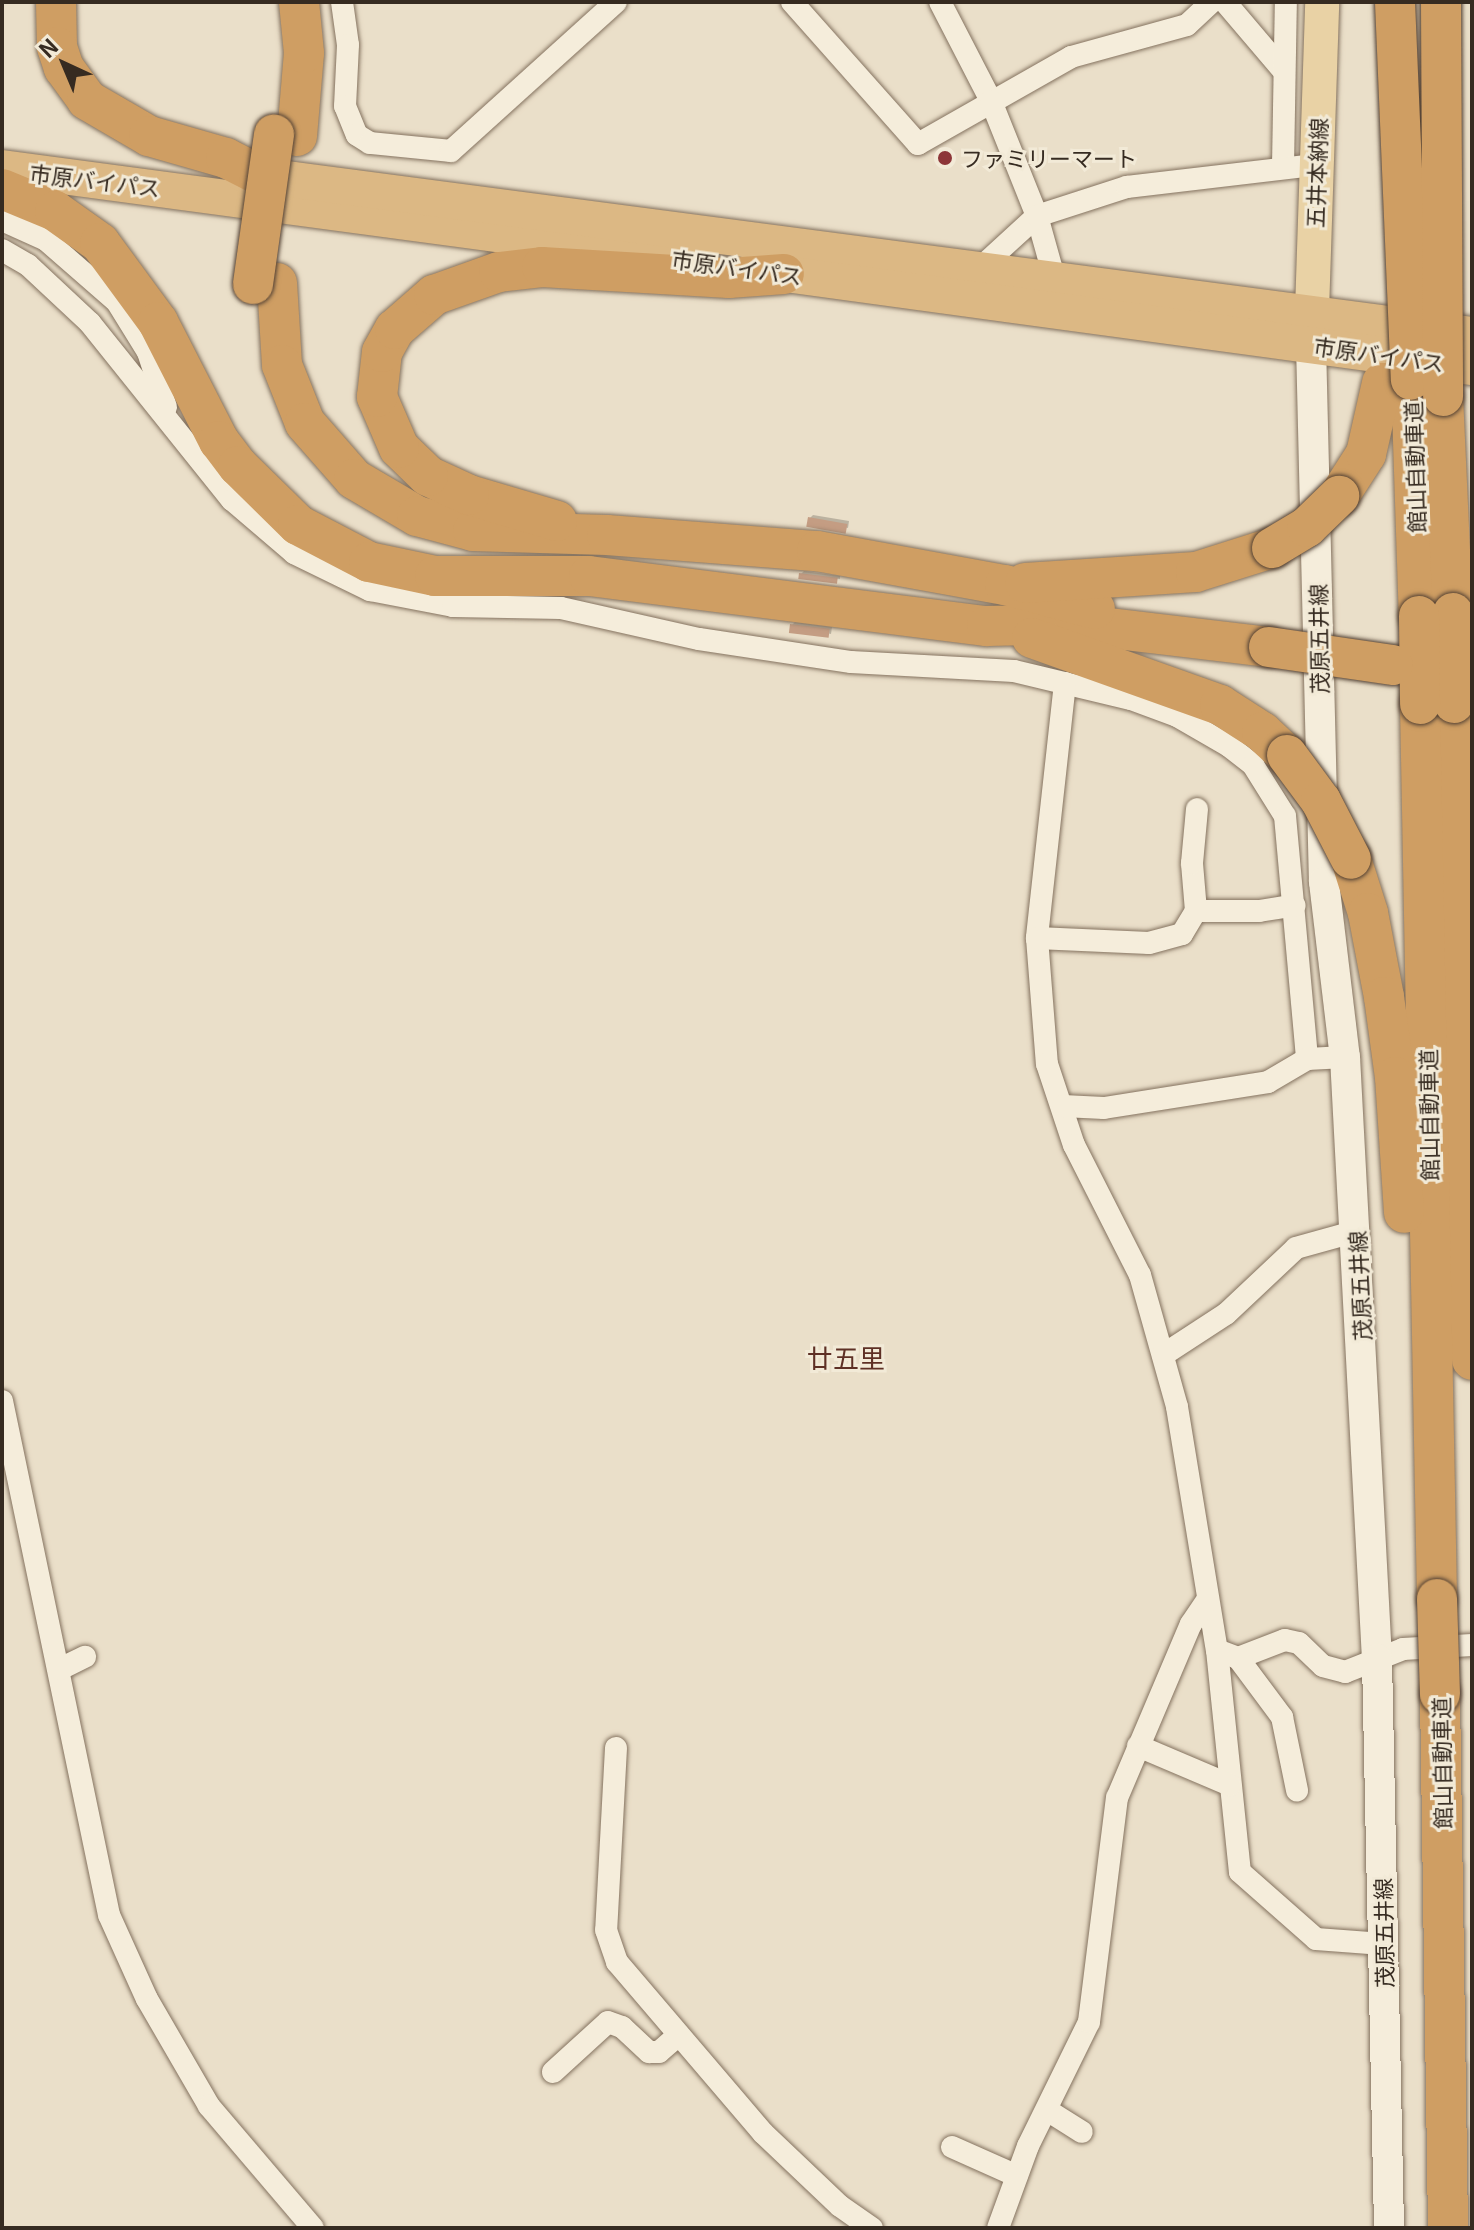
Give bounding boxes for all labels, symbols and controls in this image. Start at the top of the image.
north arrow [24,24,104,104]
text: N [30,30,64,64]
street label: 五井本納線 [1301,118,1331,228]
place label: ファミリーマート [961,145,1137,171]
marker: ファミリーマート [936,149,954,167]
street label: 市原バイパス [28,159,162,201]
street label: 市原バイパス [670,245,804,289]
street label: 市原バイパス [1312,332,1446,376]
street label: 館山自動車道 [1399,401,1429,533]
street label: 茂原五井線 [1304,584,1332,694]
street label: 館山自動車道 [1414,1049,1442,1181]
street label: 茂原五井線 [1343,1230,1375,1342]
district label: 廿五里 [807,1341,885,1373]
street label: 館山自動車道 [1427,1697,1455,1829]
street label: 茂原五井線 [1369,1878,1397,1988]

